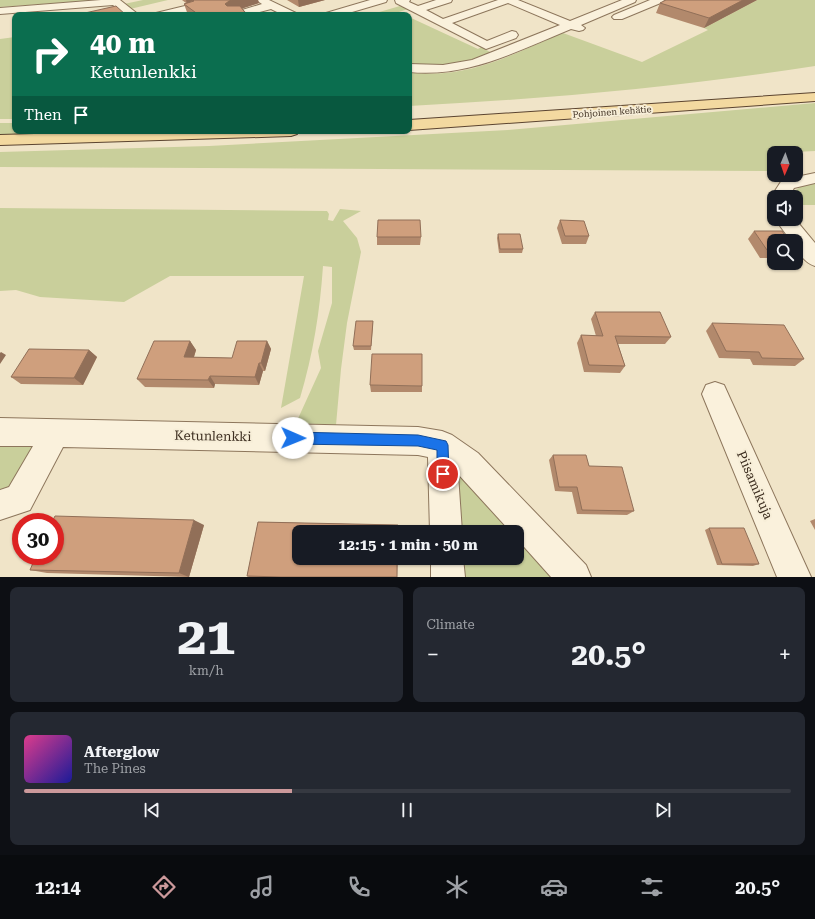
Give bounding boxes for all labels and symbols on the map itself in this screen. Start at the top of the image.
street label: Pohjoinen kehätie [572,104,652,120]
north arrow [767,146,803,182]
position arrow [272,417,314,459]
street label: Ketunlenkki [174,428,252,444]
street label: Piisamikuja [734,448,776,522]
pin [426,457,460,491]
speed limit sign: 30 [12,513,64,565]

